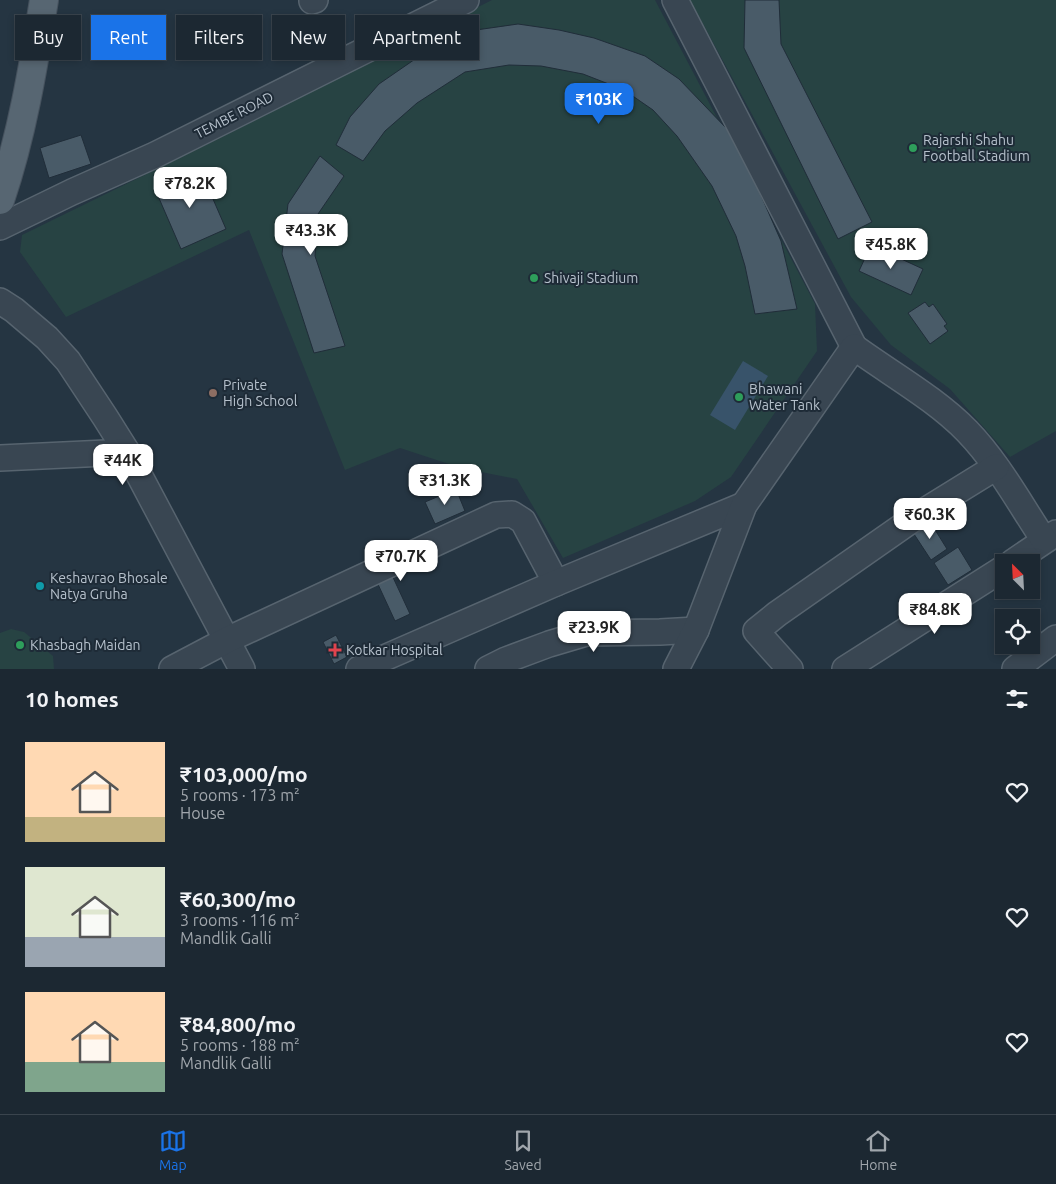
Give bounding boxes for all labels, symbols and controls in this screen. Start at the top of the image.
chip: Buy [15,15,81,60]
chip: Rent [91,15,166,60]
chip: Filters [176,15,262,60]
chip: New [272,15,345,60]
chip: Apartment [355,15,479,60]
pin: ₹103K [564,82,634,125]
street label: TEMBE ROAD [192,88,276,142]
text: ₹103K [576,90,622,108]
place label: Rajarshi Shahu Football Stadium [923,132,1030,164]
marker: Rajarshi Shahu Football Stadium [907,142,919,154]
pin: ₹78.2K [149,166,231,209]
text: ₹78.2K [165,174,215,192]
pin: ₹43.3K [270,214,352,256]
text: ₹43.3K [286,221,336,239]
pin: ₹45.8K [850,228,932,270]
text: ₹45.8K [866,235,916,253]
place label: Shivaji Stadium [544,270,638,286]
marker: Shivaji Stadium [528,272,540,284]
place label: Private High School [223,377,298,409]
place label: Bhawani Water Tank [749,381,820,413]
marker: Private High School [207,387,219,399]
marker: Bhawani Water Tank [733,391,745,403]
pin: ₹44K [93,444,153,486]
text: ₹44K [104,451,142,469]
pin: ₹31.3K [404,464,486,506]
text: ₹31.3K [420,471,470,489]
pin: ₹60.3K [889,498,971,540]
text: ₹60.3K [905,505,955,523]
pin: ₹70.7K [360,540,442,582]
text: ₹70.7K [376,547,426,565]
north arrow [995,554,1040,599]
map controls [995,554,1040,654]
place label: Keshavrao Bhosale Natya Gruha [50,570,168,602]
marker: Keshavrao Bhosale Natya Gruha [34,580,46,592]
pin: ₹84.8K [894,592,976,635]
text: ₹84.8K [910,600,960,618]
button: locate [995,609,1040,654]
pin: ₹23.9K [553,610,635,653]
text: ₹23.9K [569,618,619,636]
place label: Khasbagh Maidan [30,637,141,653]
marker: Khasbagh Maidan [14,639,26,651]
place label: Kotkar Hospital [346,642,443,658]
marker: Kotkar Hospital [328,643,342,657]
icon: filters [1003,685,1031,713]
text: 10 homes [25,687,119,711]
icon: home [65,762,125,822]
text: ₹103,000/mo [180,762,308,786]
icon: heart [1003,778,1031,806]
text: 5 rooms · 173 m² [180,786,300,804]
text: House [180,804,225,822]
icon: home [65,887,125,947]
text: ₹60,300/mo [180,887,296,911]
icon: heart [1003,903,1031,931]
text: 3 rooms · 116 m² [180,911,300,929]
text: Mandlik Galli [180,929,272,947]
icon: home [65,1012,125,1072]
text: ₹84,800/mo [180,1012,296,1036]
icon: heart [1003,1028,1031,1056]
text: 5 rooms · 188 m² [180,1036,300,1054]
text: Mandlik Galli [180,1054,272,1072]
tab: Map [159,1127,187,1173]
tab: Saved [504,1127,542,1173]
tab: Home [859,1127,897,1173]

